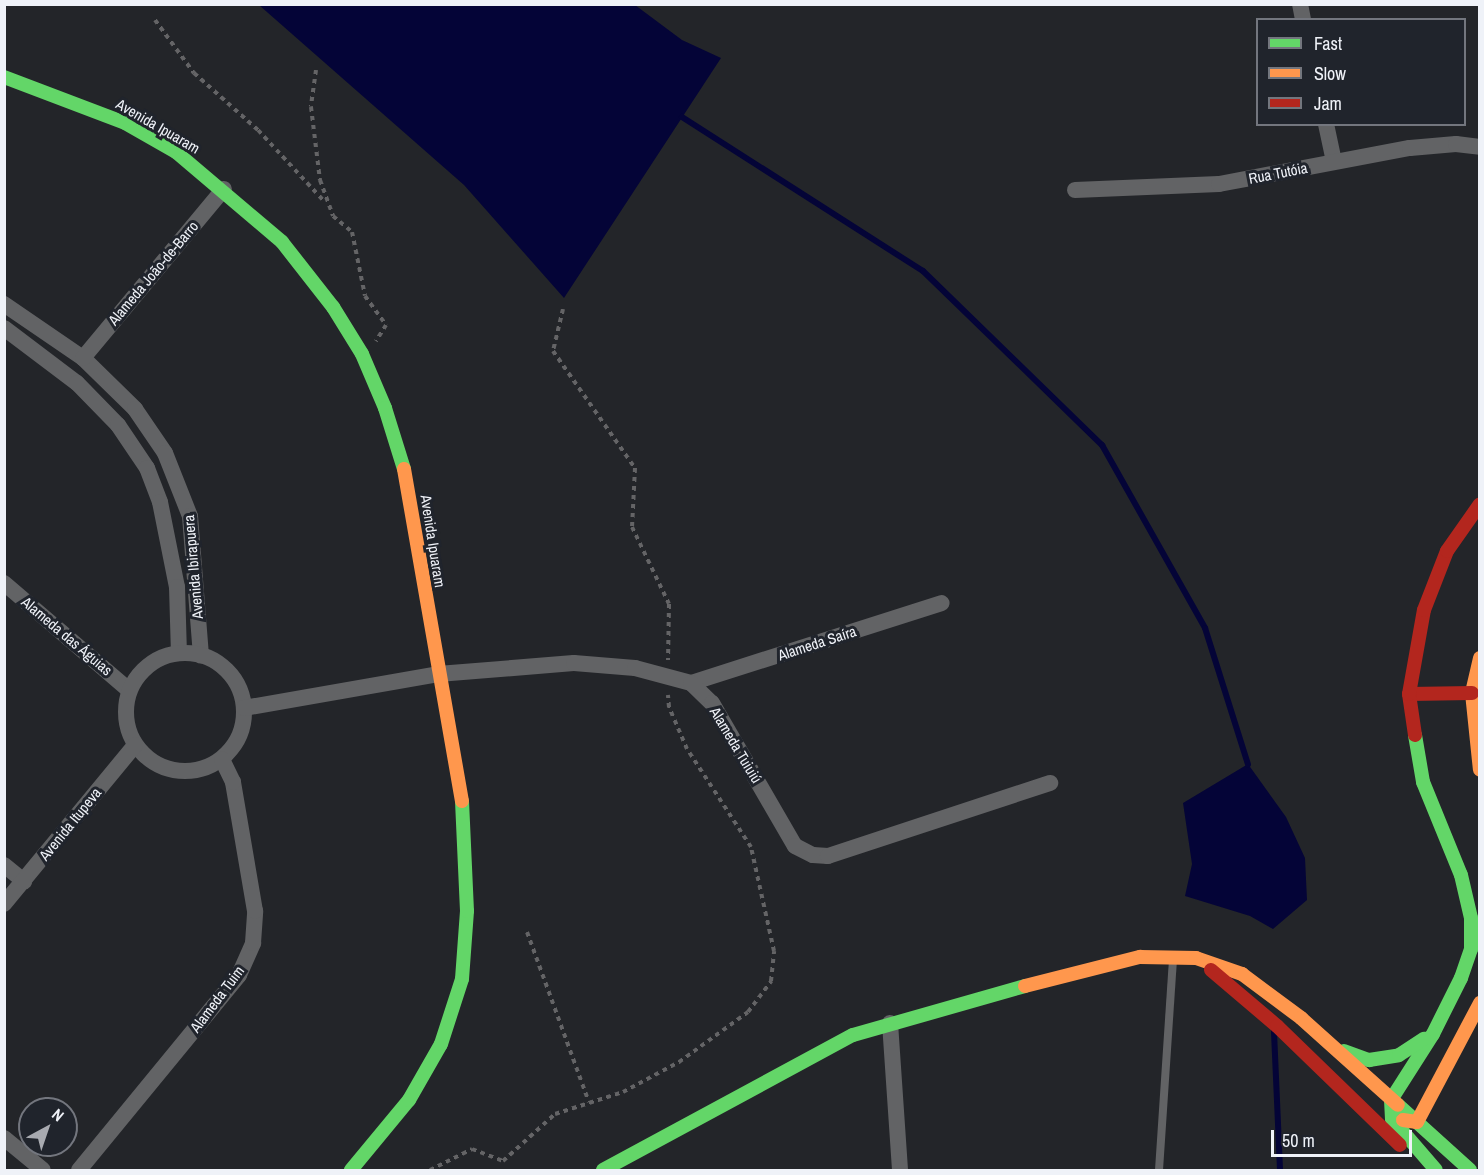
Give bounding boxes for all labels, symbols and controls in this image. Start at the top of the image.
legend [1256,18,1466,126]
text: Fast [1314,31,1342,56]
text: Slow [1314,61,1346,86]
text: Jam [1314,91,1342,116]
street label: Avenida Ipuaram [113,95,203,157]
street label: Rua Tutóia [1247,158,1309,188]
street label: Alameda João-de-Barro [104,217,202,329]
street label: Avenida Ipuaram [417,493,449,589]
street label: Avenida Ibirapuera [179,514,207,620]
street label: Alameda das Águias [18,593,116,679]
street label: Alameda Saíra [776,622,858,664]
street label: Alameda Tuiuiú [706,704,766,786]
street label: Avenida Itupeva [35,784,105,864]
street label: Alameda Tuim [186,962,248,1036]
north arrow [18,1097,78,1157]
text: N [48,1103,69,1126]
scale bar [1274,1118,1415,1156]
text: 50 m [1282,1128,1315,1153]

